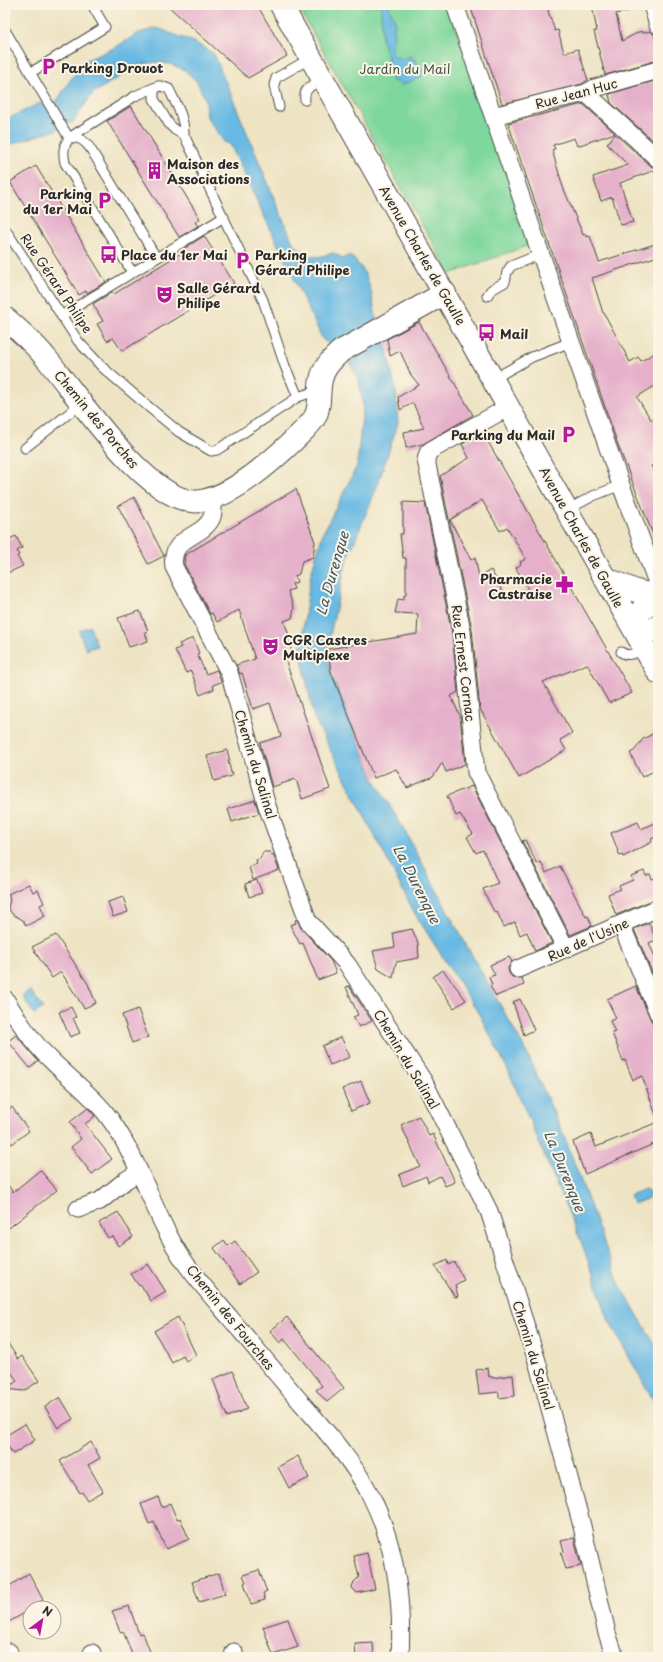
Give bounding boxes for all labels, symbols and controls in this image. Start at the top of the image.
parking icon: Parking Drouot [38,57,58,77]
place label: Parking Drouot [61,58,164,77]
park label: Jardin du Mail [360,59,450,78]
street label: Rue Jean Huc [533,73,619,113]
place label: Maison des Associations [167,154,250,188]
building icon: Maison des Associations [144,160,164,180]
street label: Avenue Charles de Gaulle [375,182,471,329]
place label: Parking du 1er Mai [23,184,92,218]
parking icon: Parking du 1er Mai [95,190,115,210]
street label: Rue Gérard Philipe [17,229,98,337]
bus stop icon: Place du 1er Mai [98,244,118,264]
place label: Place du 1er Mai [121,245,228,264]
place label: Parking Gérard Philipe [255,245,350,279]
parking icon: Parking Gérard Philipe [232,251,252,271]
place label: Salle Gérard Philipe [177,278,261,312]
theatre icon: Salle Gérard Philipe [154,284,174,304]
bus stop icon: Mail [477,323,497,343]
place label: Mail [500,324,528,343]
street label: Chemin des Porches [50,366,144,472]
parking icon: Parking du Mail [558,424,578,444]
place label: Parking du Mail [451,425,555,444]
street label: Avenue Charles de Gaulle [535,463,629,611]
water label: La Durenque [310,527,354,617]
place label: Pharmacie Castraise [480,569,552,603]
pharmacy icon: Pharmacie Castraise [555,575,575,595]
street label: Rue Ernest Cornac [447,604,481,723]
place label: CGR Castres Multiplexe [283,630,367,664]
theatre icon: CGR Castres Multiplexe [260,636,280,656]
street label: Chemin du Salinal [230,707,282,821]
water label: La Durenque [388,841,447,928]
street label: Rue de l'Usine [544,913,632,965]
street label: Chemin du Salinal [370,1006,444,1112]
water label: La Durenque [539,1127,591,1216]
street label: Chemin des Fourches [183,1260,279,1374]
street label: Chemin du Salinal [508,1298,560,1412]
north arrow [22,1600,62,1640]
text: N [39,1602,56,1621]

